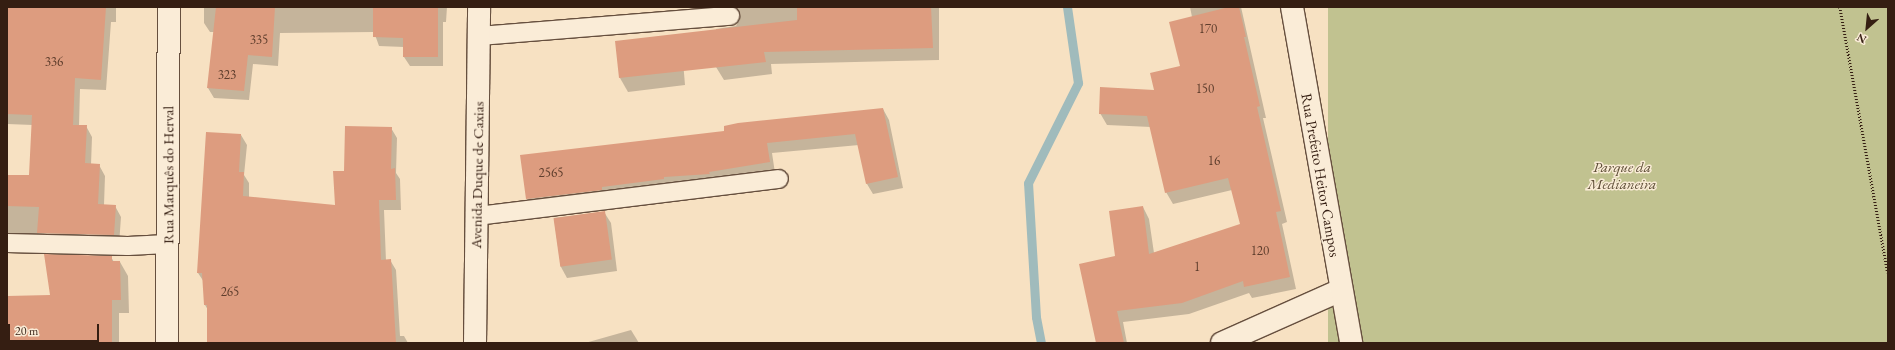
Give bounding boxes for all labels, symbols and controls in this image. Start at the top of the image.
north arrow [1847,8,1887,48]
house number: 170 [1199,21,1217,37]
text: N [1854,30,1869,47]
house number: 335 [250,32,268,48]
house number: 336 [45,54,63,70]
house number: 323 [218,67,236,83]
house number: 150 [1196,81,1214,97]
street label: Rua Prefeito Heitor Campos [1298,92,1344,258]
street label: Avenida Duque de Caxias [467,101,487,249]
street label: Rua Marquês do Herval [159,106,177,244]
house number: 16 [1208,153,1220,169]
park label: Parque da Medianeira [1588,157,1656,192]
house number: 2565 [539,165,563,181]
house number: 120 [1251,243,1269,259]
house number: 1 [1194,259,1200,275]
house number: 265 [221,284,239,300]
scale bar [10,316,101,342]
text: 20 m [15,323,38,339]

